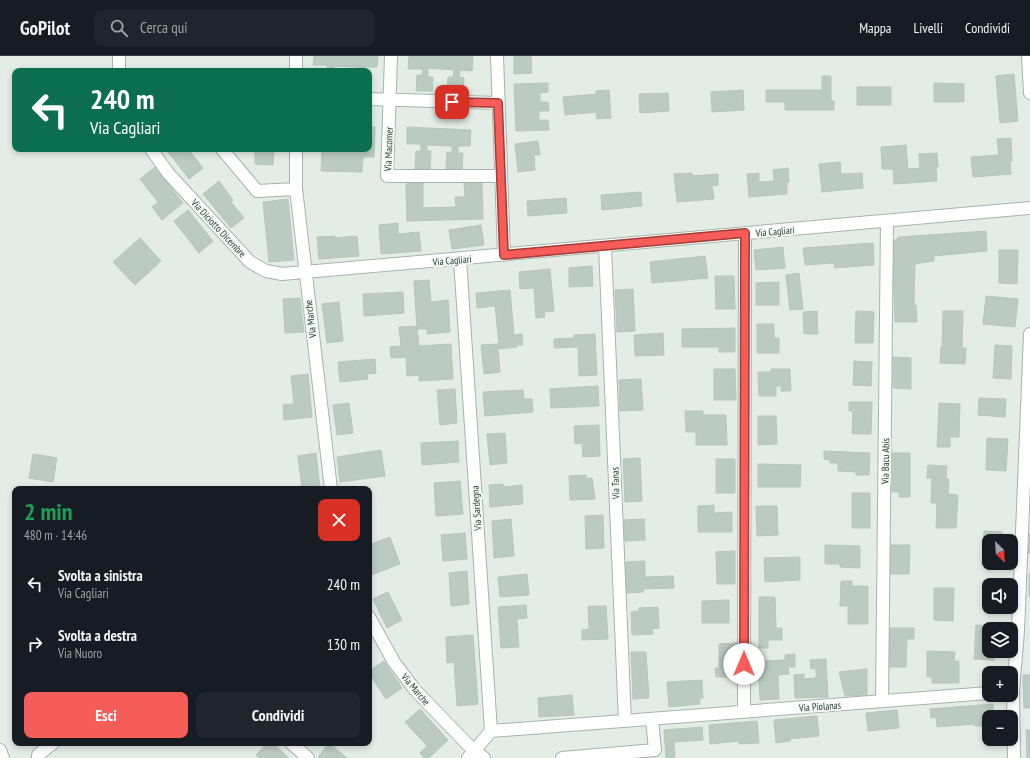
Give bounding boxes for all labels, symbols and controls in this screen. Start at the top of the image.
search box [94,10,374,46]
text: GoPilot [20,16,70,40]
icon: search [108,17,130,39]
text: Cerca qui [140,18,187,37]
text: Mappa [859,19,891,37]
text: Livelli [913,19,943,37]
text: Condividi [965,19,1010,37]
text: 240 m [90,80,154,117]
icon: left [24,84,76,136]
pin [435,85,469,119]
icon: arrive [441,91,463,113]
text: Via Cagliari [90,116,160,139]
street label: Via Macomer [381,126,396,172]
street label: Via Diciotto Dicembre [188,196,249,260]
street label: Via Cagliari [754,223,795,240]
street label: Via Cagliari [431,252,472,269]
street label: Via Marche [302,299,319,340]
street label: Via Bacu Abis [879,437,892,485]
street label: Via Tanas [608,466,623,500]
street label: Via Sardegna [468,485,485,532]
text: 2 min [24,496,72,527]
button: close [318,499,360,541]
text: 480 m · 14:46 [24,527,87,544]
north arrow [982,534,1018,570]
map controls [982,534,1018,746]
text: Svolta a sinistra [58,566,143,585]
icon: left [24,573,46,595]
text: 240 m [327,575,360,594]
button: sound [982,578,1018,614]
text: Via Cagliari [58,585,109,602]
button: layers [982,622,1018,658]
text: Svolta a destra [58,626,137,645]
icon: right [24,633,46,655]
text: 130 m [327,635,360,654]
position arrow [723,643,765,685]
text: Via Nuoro [58,645,102,662]
button: + [982,666,1018,702]
street label: Via Marche [398,670,433,708]
button: Esci [24,692,188,738]
button: Condividi [196,692,360,738]
street label: Via Piolanas [798,699,842,715]
button: − [982,710,1018,746]

